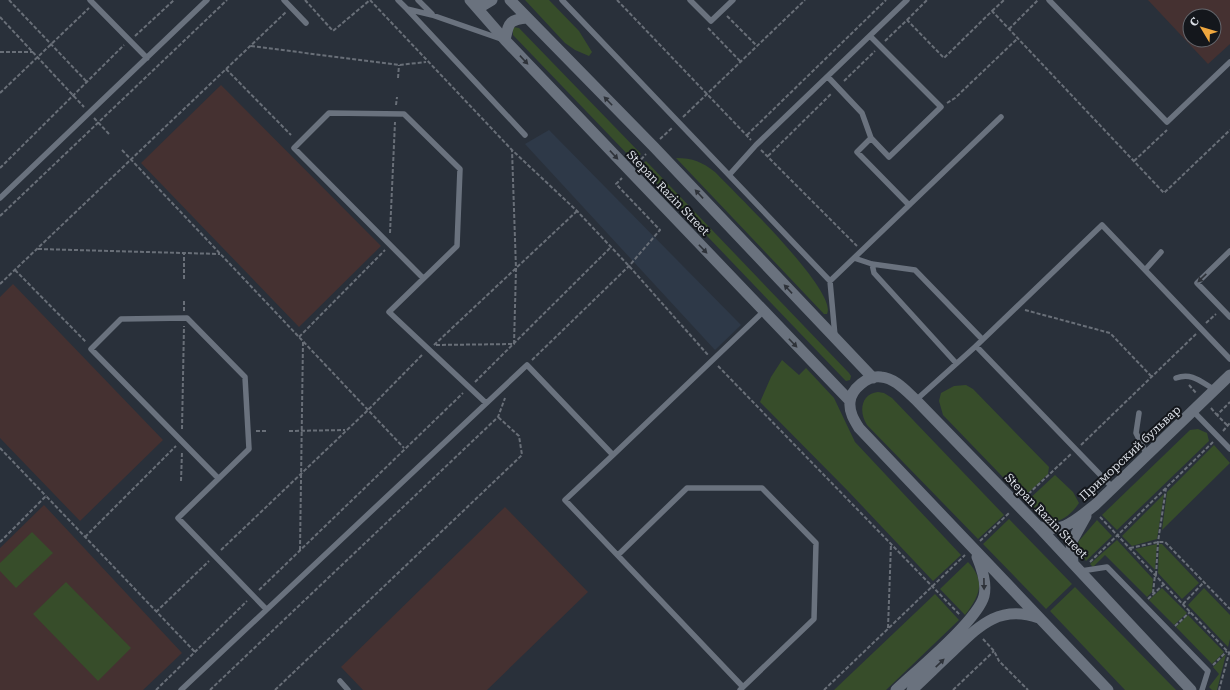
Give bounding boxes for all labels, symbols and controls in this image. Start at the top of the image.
north arrow [1182,8,1222,48]
text: С [1187,15,1202,29]
one-way arrow [520,55,529,65]
one-way arrow [603,96,613,106]
street label: Stepan Razin Street [624,148,713,239]
one-way arrow [609,150,618,159]
one-way arrow [694,189,703,199]
one-way arrow [699,244,708,254]
one-way arrow [1197,273,1207,283]
one-way arrow [783,284,793,294]
one-way arrow [788,338,798,348]
street label: Приморский бульвар [1077,402,1184,503]
street label: Stepan Razin Street [1002,471,1091,562]
one-way arrow [981,578,987,591]
one-way arrow [936,659,945,668]

